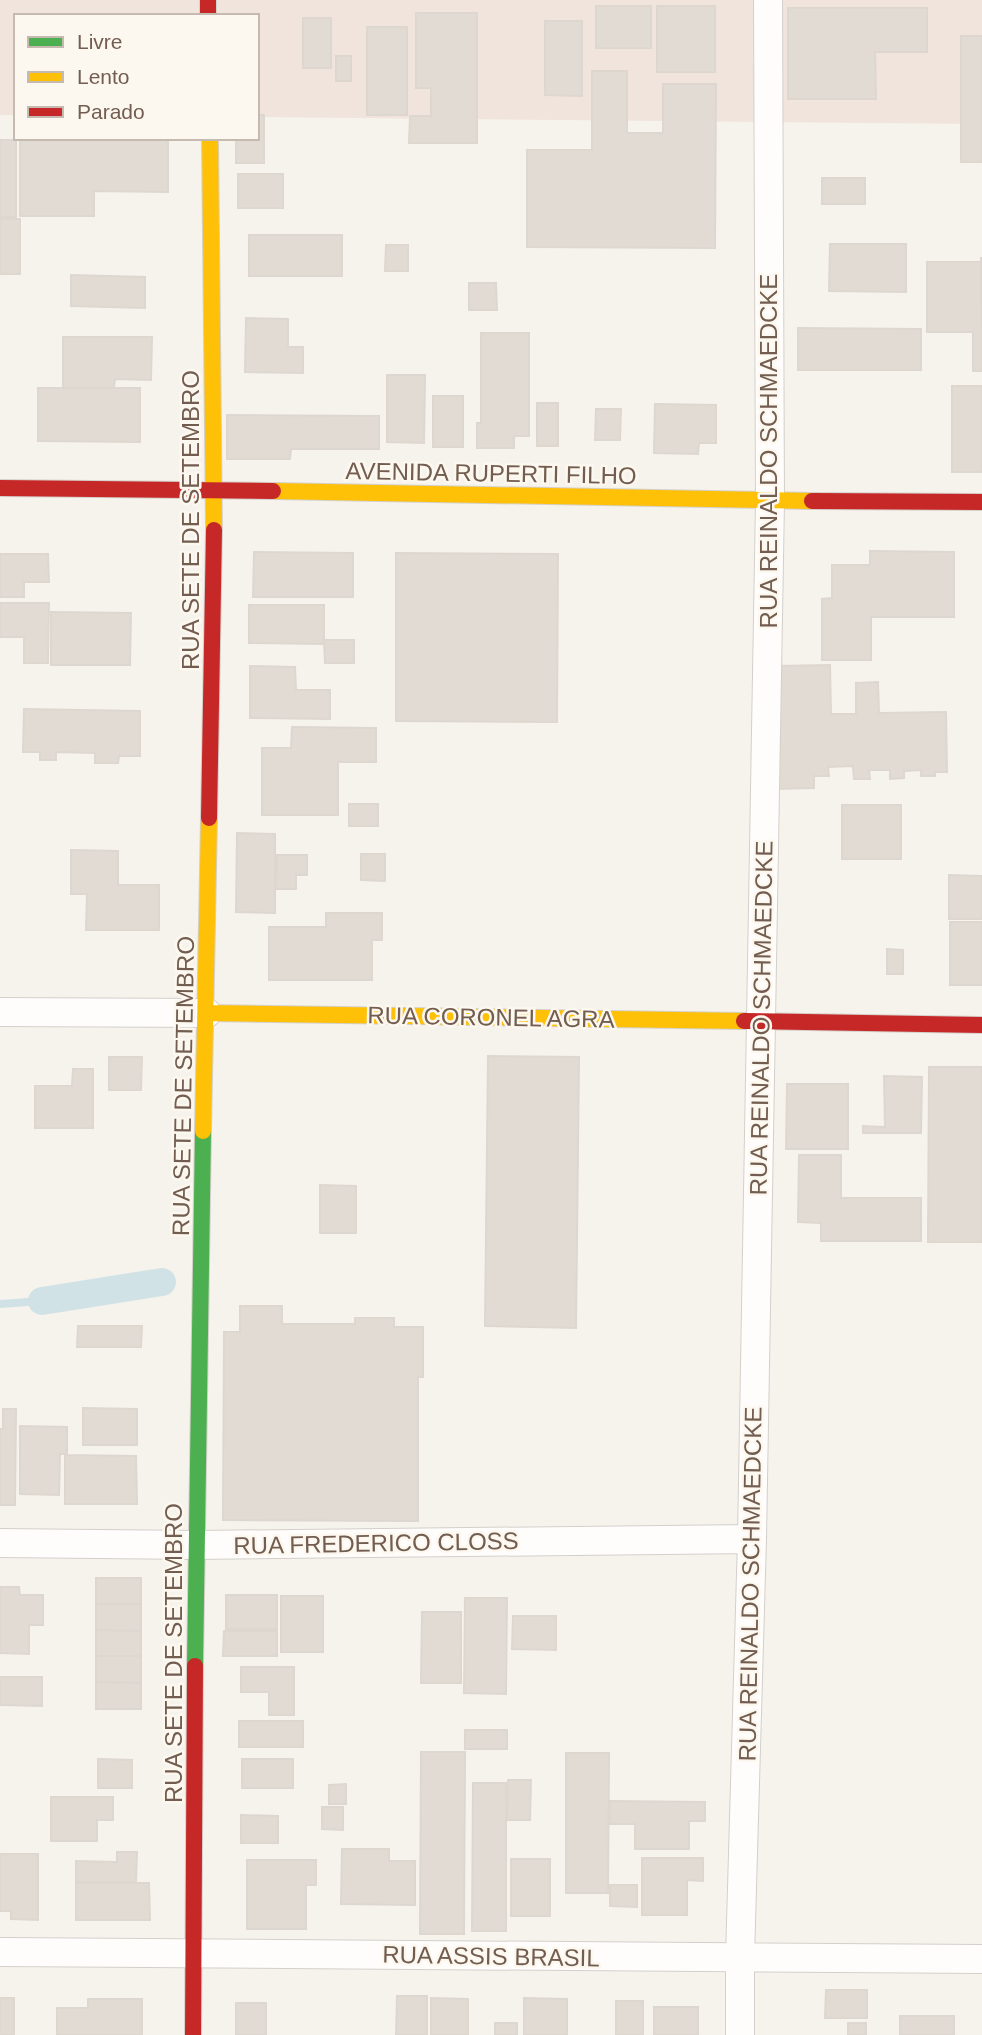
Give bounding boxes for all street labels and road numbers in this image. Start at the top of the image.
street label: RUA REINALDO SCHMAEDCKE [755,274,782,628]
street label: RUA SETE DE SETEMBRO [177,370,204,670]
street label: AVENIDA RUPERTI FILHO [345,457,637,489]
street label: RUA REINALDO SCHMAEDCKE [744,840,778,1196]
street label: RUA SETE DE SETEMBRO [167,936,199,1236]
street label: RUA CORONEL AGRA [367,1001,615,1033]
street label: RUA REINALDO SCHMAEDCKE [733,1406,767,1762]
street label: RUA SETE DE SETEMBRO [160,1503,187,1803]
street label: RUA FREDERICO CLOSS [233,1527,519,1559]
street label: RUA ASSIS BRASIL [382,1941,600,1971]

